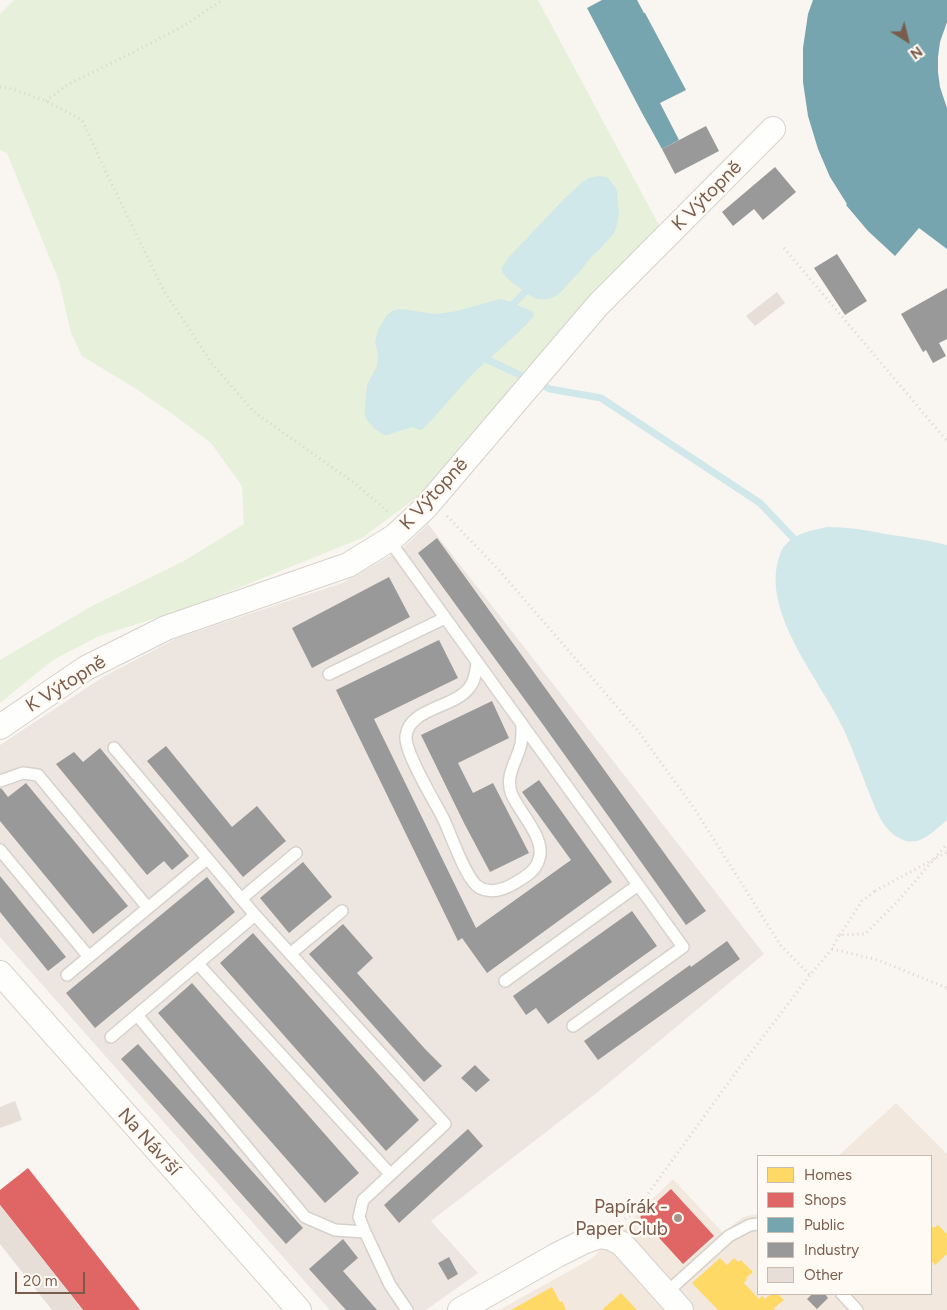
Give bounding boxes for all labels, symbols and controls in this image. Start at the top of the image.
north arrow [882,15,932,65]
text: N [907,42,925,63]
street label: K Výtopně [667,156,747,236]
street label: K Výtopně [395,453,473,535]
street label: K Výtopně [22,651,110,717]
street label: Na Návrší [113,1104,185,1180]
legend [757,1155,932,1295]
text: Homes [804,1166,852,1184]
text: Shops [804,1191,846,1209]
place label: Papírák - Paper Club [575,1196,668,1240]
marker: Papírák - Paper Club [672,1212,684,1224]
text: Public [804,1216,845,1234]
text: Industry [804,1241,859,1259]
scale bar [18,1262,88,1294]
text: Other [804,1266,843,1284]
text: 20 m [23,1272,57,1290]

